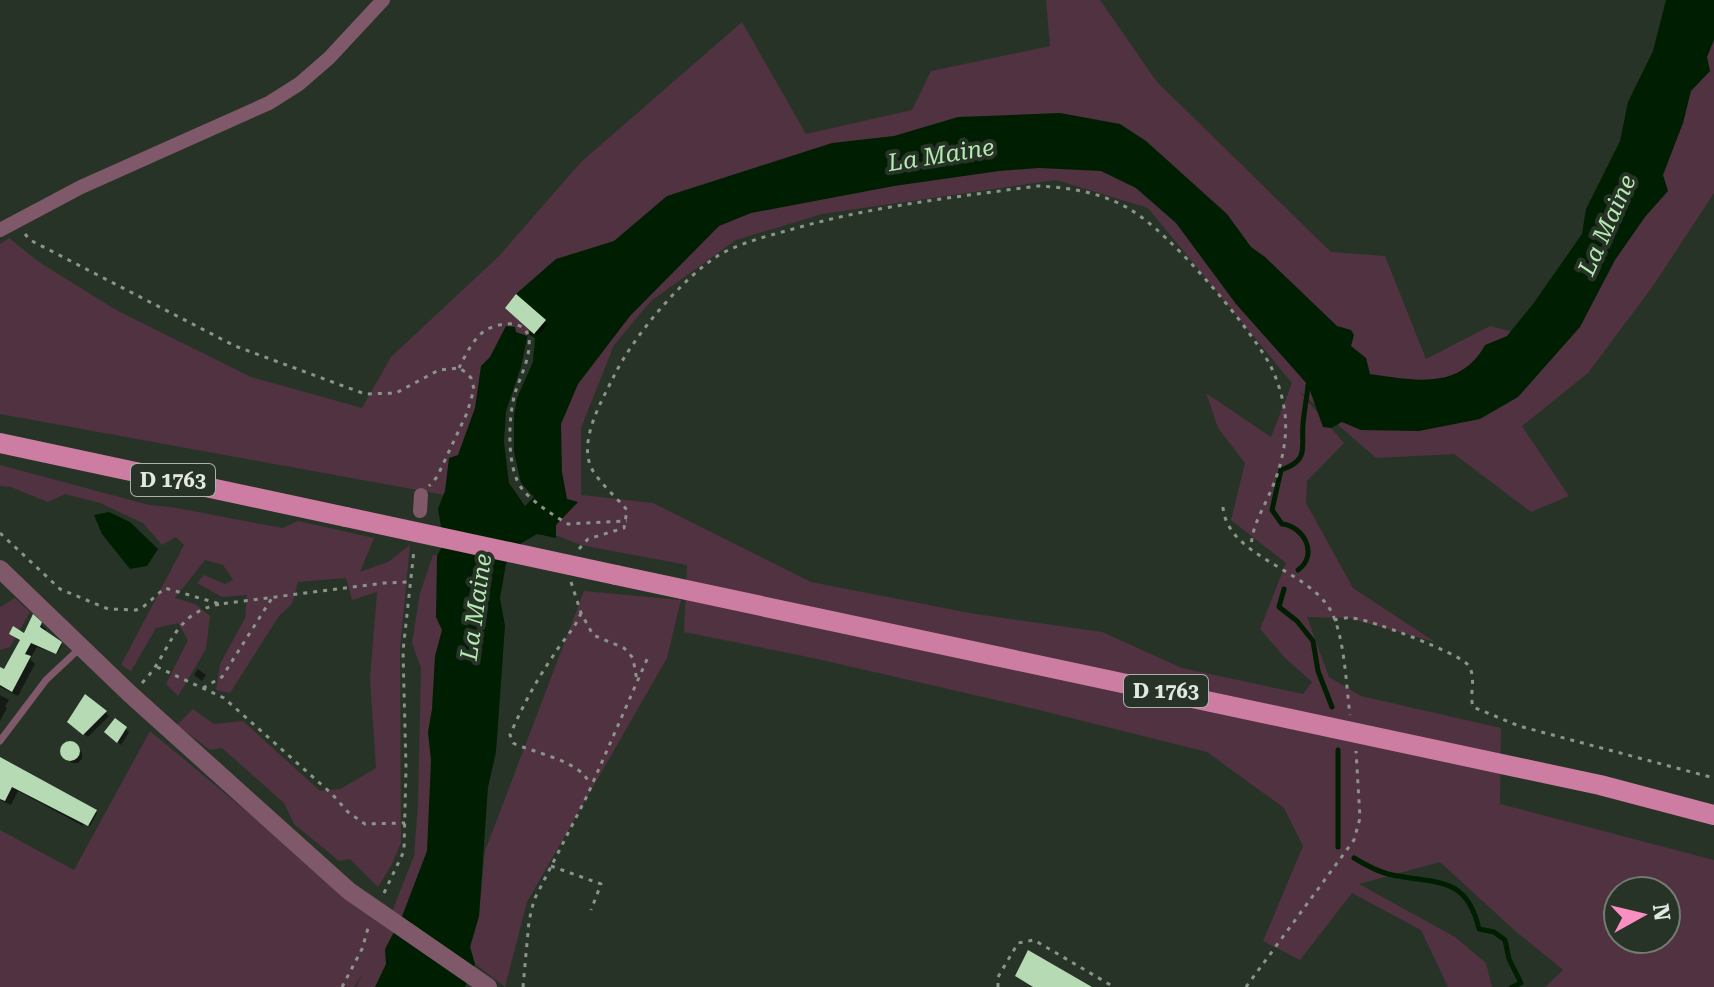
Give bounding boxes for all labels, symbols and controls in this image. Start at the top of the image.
water label: La Maine [885,133,996,177]
water label: La Maine [1572,170,1642,281]
road number: D 1763 [131,464,215,496]
water label: La Maine [455,552,497,663]
road number: D 1763 [1124,675,1208,707]
north arrow [1602,875,1682,955]
text: N [1648,902,1675,922]

